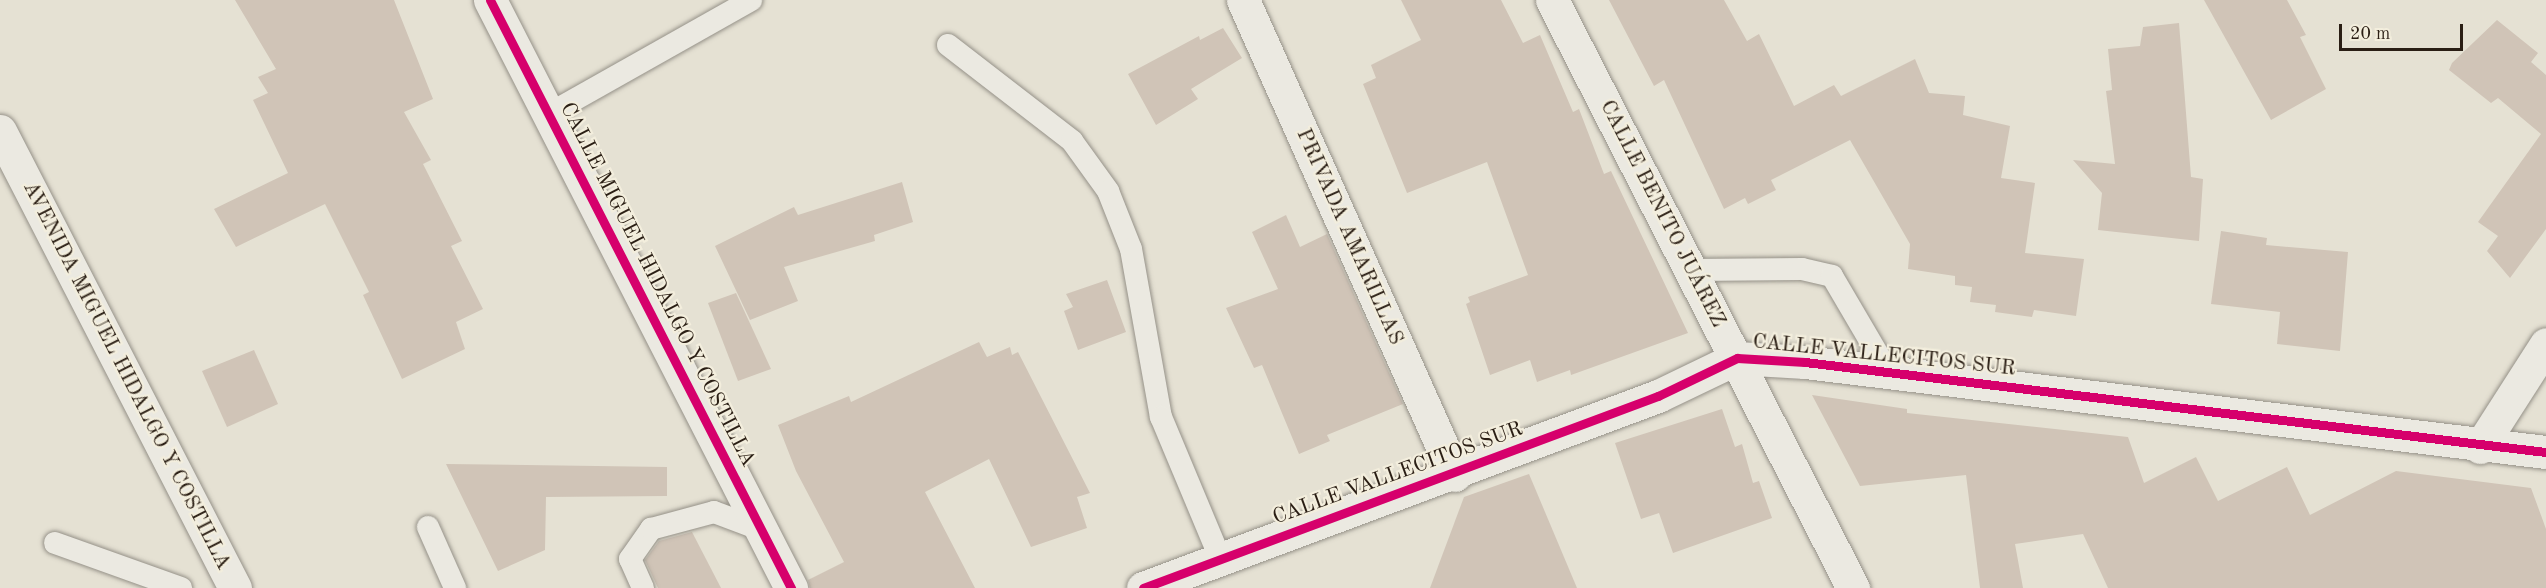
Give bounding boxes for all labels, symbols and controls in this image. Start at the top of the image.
scale bar [2342,12,2466,50]
text: 20 m [2350,25,2390,43]
street label: CALLE BENITO JUÁREZ [1594,96,1730,332]
street label: CALLE MIGUEL HIDALGO Y COSTILLA [554,99,760,471]
street label: PRIVADA AMARILLAS [1290,125,1408,349]
street label: AVENIDA MIGUEL HIDALGO Y COSTILLA [17,178,235,574]
street label: CALLE VALLECITOS SUR [1751,330,2017,382]
street label: CALLE VALLECITOS SUR [1270,417,1526,531]

